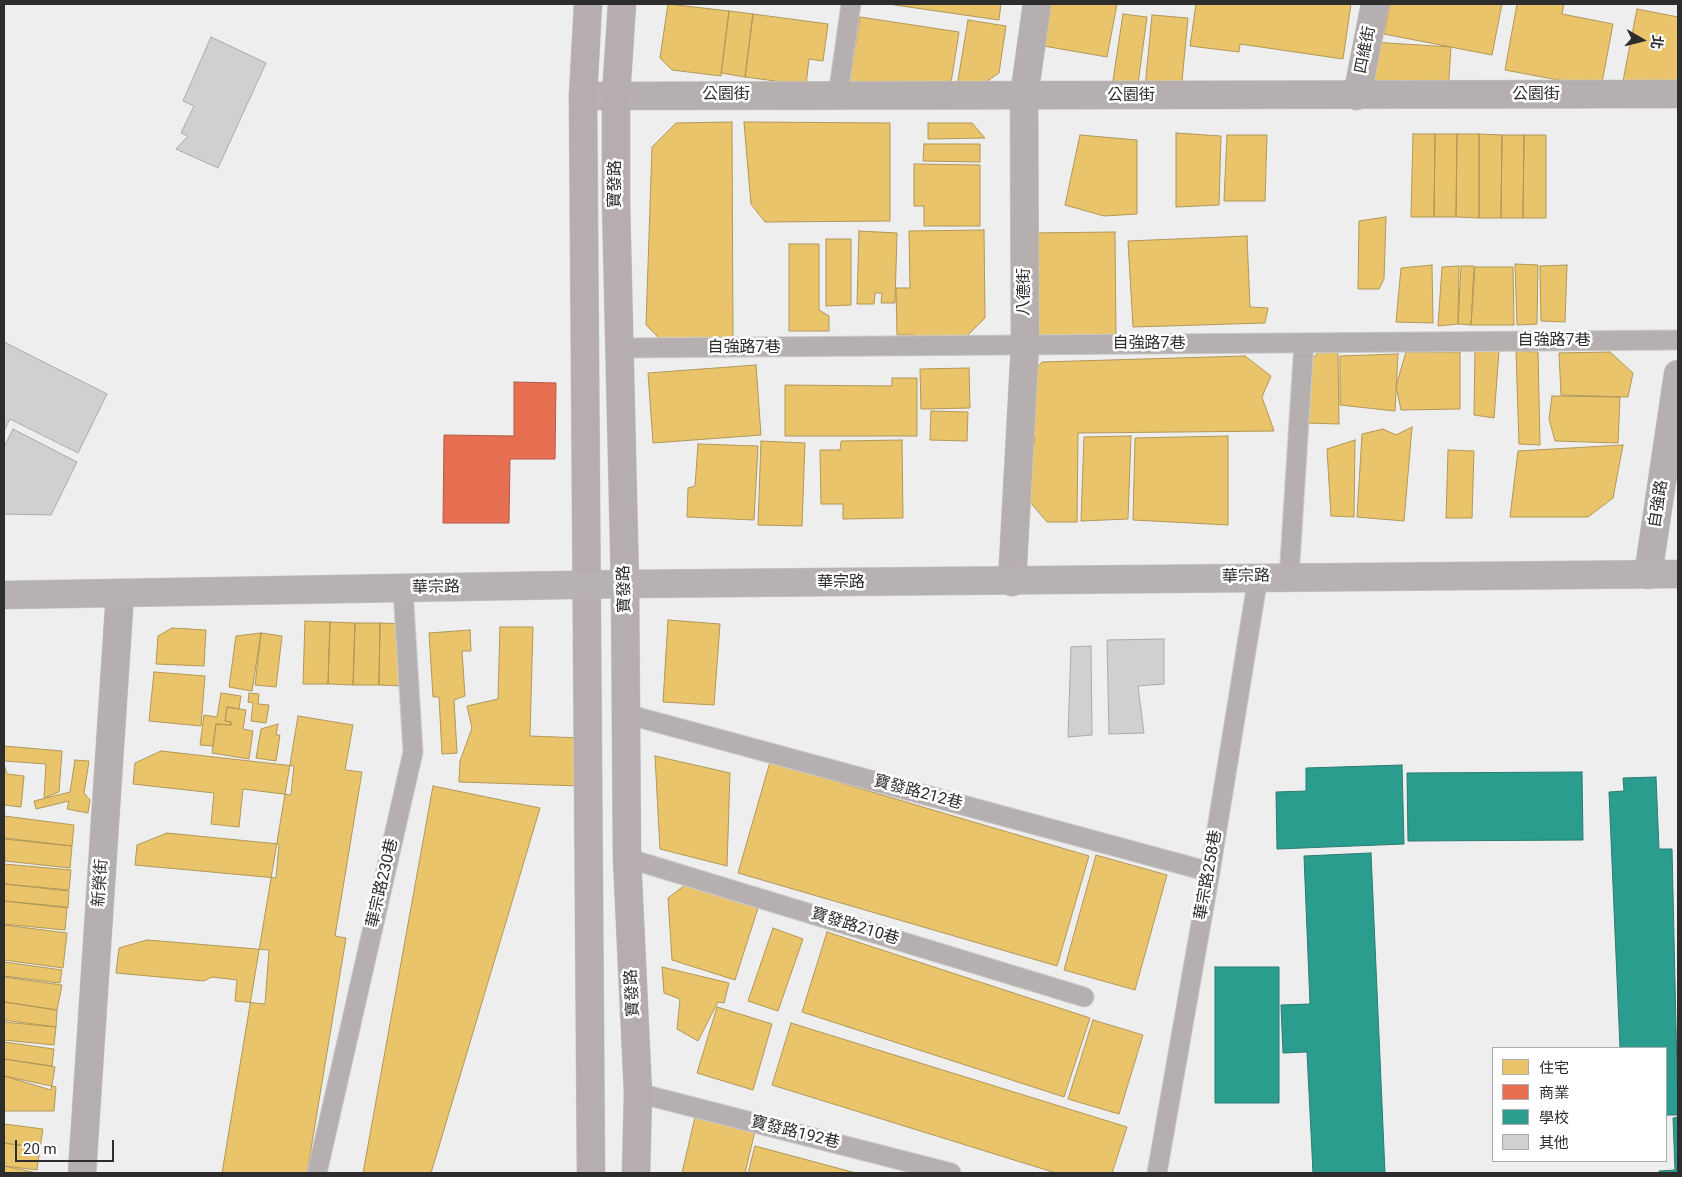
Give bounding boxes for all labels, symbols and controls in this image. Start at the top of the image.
north arrow [1617,15,1667,65]
street label: 四維街 [1352,25,1380,75]
text: 北 [1648,34,1666,50]
street label: 公園街 [702,85,750,105]
street label: 公園街 [1512,85,1560,105]
street label: 公園街 [1107,86,1155,106]
street label: 寶發路 [606,160,626,208]
street label: 八德街 [1015,268,1035,316]
street label: 自強路7巷 [1518,331,1590,351]
street label: 自強路7巷 [1113,334,1185,354]
street label: 自強路7巷 [708,338,780,358]
street label: 自強路 [1646,479,1672,529]
street label: 寶發路 [615,565,635,613]
street label: 華宗路 [1222,567,1270,587]
street label: 華宗路 [817,573,865,593]
street label: 華宗路 [412,578,460,598]
street label: 寶發路212巷 [872,772,964,814]
street label: 華宗路258巷 [1192,829,1226,921]
street label: 華宗路230巷 [363,837,403,929]
street label: 新榮街 [90,858,112,908]
street label: 寶發路210巷 [809,905,901,949]
street label: 寶發路 [622,969,644,1017]
legend [1492,1047,1667,1162]
text: 住宅 [1539,1059,1569,1077]
text: 商業 [1539,1084,1569,1102]
text: 學校 [1539,1109,1569,1127]
street label: 寶發路192巷 [749,1113,841,1153]
scale bar [18,1130,116,1162]
text: 其他 [1539,1134,1569,1152]
text: 20 m [23,1140,57,1158]

